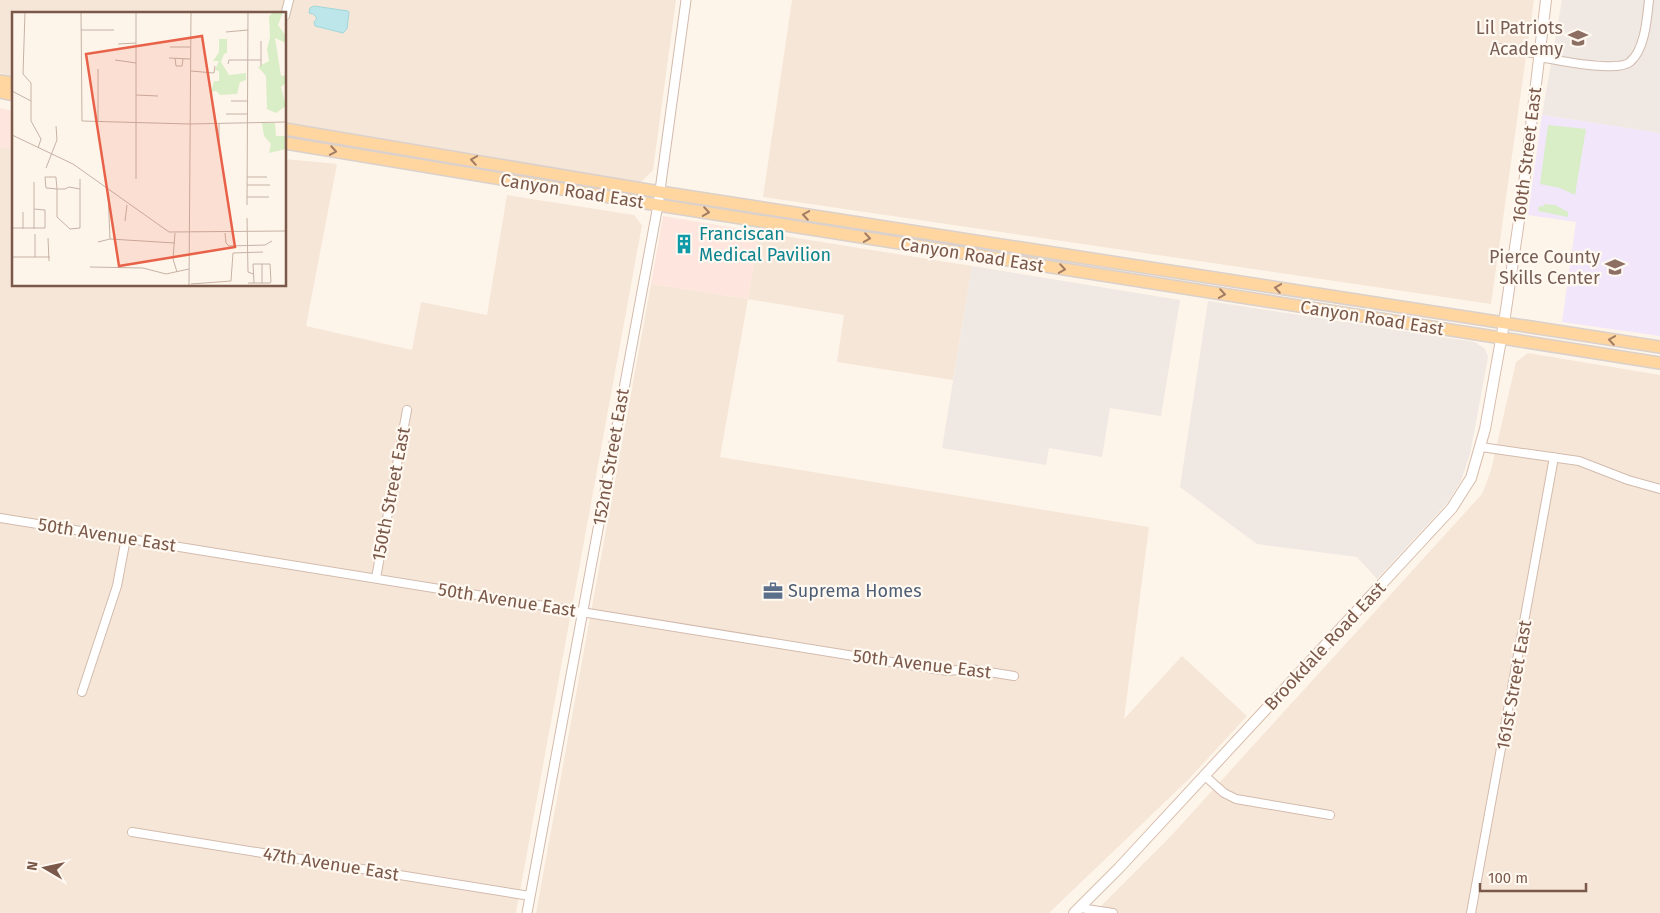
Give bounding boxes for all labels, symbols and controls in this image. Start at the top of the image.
inset map [12,12,286,286]
place label: Lil Patriots Academy [1476,17,1563,60]
school or university icon: Lil Patriots Academy [1567,27,1589,49]
street label: 160th Street East [1508,85,1546,224]
one-way arrow [329,146,337,156]
one-way arrow [470,155,478,165]
street label: Canyon Road East [499,169,646,213]
one-way arrow [702,207,711,217]
one-way arrow [802,210,811,220]
place label: Franciscan Medical Pavilion [699,223,831,266]
one-way arrow [863,232,871,243]
building icon: Franciscan Medical Pavilion [673,233,695,255]
street label: Canyon Road East [899,233,1046,277]
place label: Pierce County Skills Center [1489,246,1600,289]
school or university icon: Pierce County Skills Center [1604,256,1626,278]
one-way arrow [1058,263,1066,274]
one-way arrow [1274,283,1283,293]
one-way arrow [1218,289,1227,299]
street label: Canyon Road East [1299,296,1446,340]
one-way arrow [1608,335,1616,345]
street label: 152nd Street East [588,386,634,527]
street label: 150th Street East [367,425,415,563]
street label: 50th Avenue East [36,513,178,557]
street label: Brookdale Road East [1260,577,1391,715]
street label: 50th Avenue East [436,578,578,622]
office icon: Suprema Homes [762,580,784,602]
place label: Suprema Homes [788,580,922,602]
street label: 161st Street East [1492,618,1536,752]
street label: 50th Avenue East [852,645,993,683]
street label: 47th Avenue East [261,842,401,886]
north arrow [20,843,70,893]
text: N [24,860,42,872]
scale bar [1480,860,1586,892]
text: 100 m [1488,869,1528,887]

